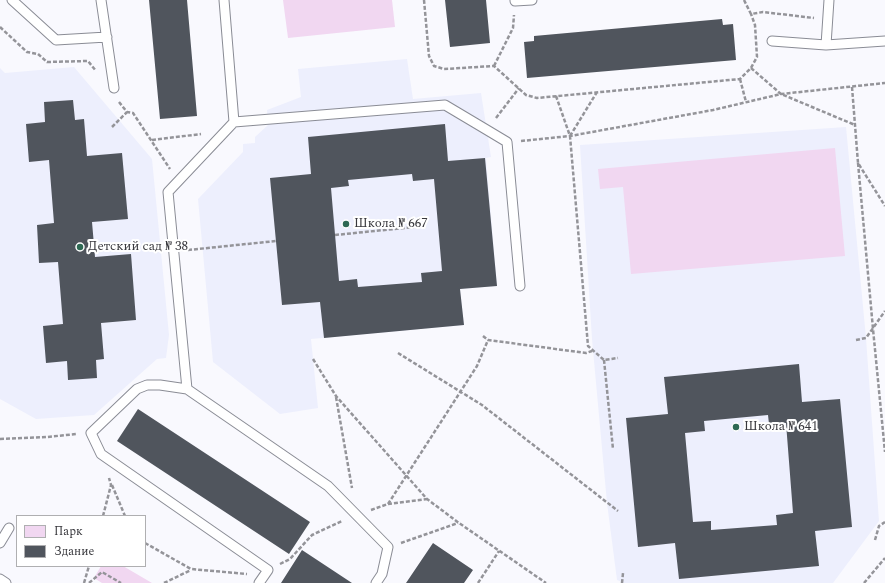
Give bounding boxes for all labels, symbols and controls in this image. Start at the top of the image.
place label: Школа № 667 [354,216,428,232]
marker: Школа № 667 [341,219,351,229]
place label: Детский сад № 38 [88,239,188,255]
marker: Детский сад № 38 [75,242,85,252]
place label: Школа № 641 [744,419,818,435]
marker: Школа № 641 [731,422,741,432]
legend [16,515,146,567]
text: Парк [54,522,83,541]
text: Здание [54,542,94,561]

